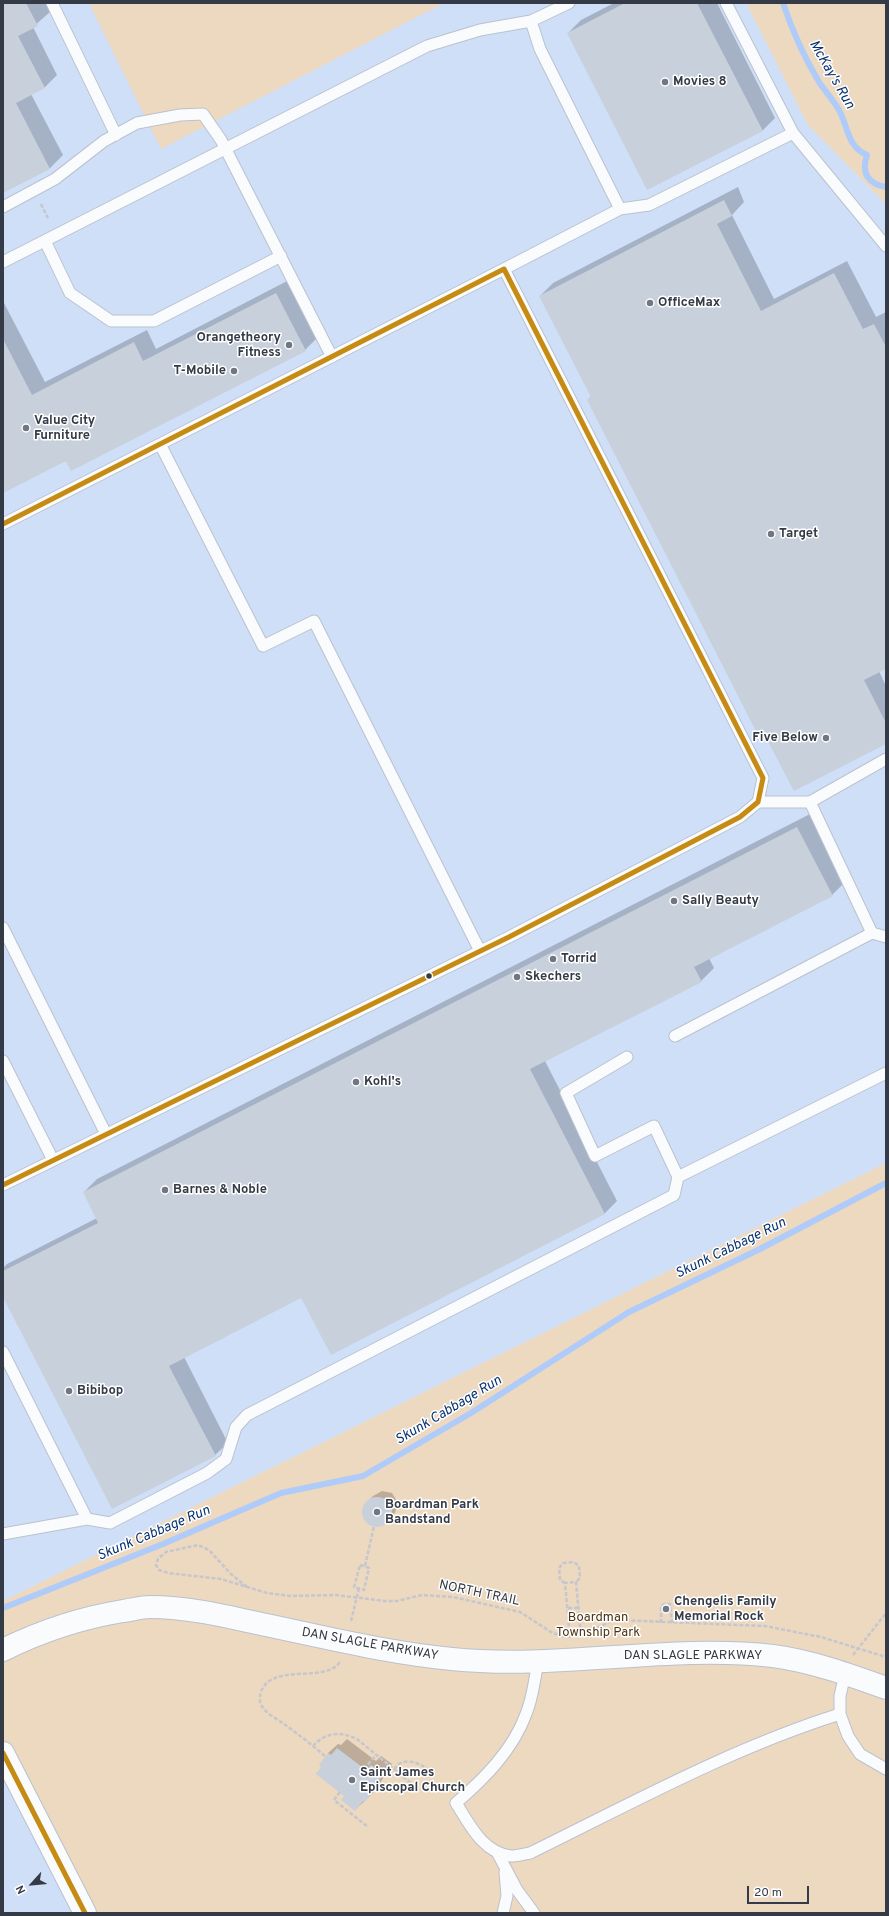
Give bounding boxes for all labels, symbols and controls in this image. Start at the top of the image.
water label: McKay's Run [805,38,857,112]
place label: Movies 8 [673,74,727,90]
marker: Movies 8 [660,77,670,87]
place label: OfficeMax [658,295,720,311]
marker: OfficeMax [645,298,655,308]
place label: Orangetheory Fitness [196,330,281,361]
marker: Orangetheory Fitness [284,340,294,350]
place label: T-Mobile [173,363,226,379]
marker: T-Mobile [229,366,239,376]
place label: Value City Furniture [34,413,95,444]
marker: Value City Furniture [21,423,31,433]
place label: Target [779,526,818,542]
marker: Target [766,529,776,539]
place label: Five Below [752,730,818,746]
marker: Five Below [821,733,831,743]
place label: Sally Beauty [682,893,759,909]
marker: Sally Beauty [669,896,679,906]
place label: Torrid [561,951,597,967]
marker: Torrid [548,954,558,964]
place label: Skechers [525,969,581,985]
unlabelled marker [424,971,434,981]
marker: Skechers [512,972,522,982]
place label: Kohl's [364,1074,401,1090]
marker: Kohl's [351,1077,361,1087]
place label: Barnes & Noble [173,1182,267,1198]
marker: Barnes & Noble [160,1185,170,1195]
water label: Skunk Cabbage Run [673,1215,789,1283]
water label: Skunk Cabbage Run [393,1373,505,1449]
place label: Bibibop [77,1383,123,1399]
marker: Bibibop [64,1386,74,1396]
place label: Boardman Park Bandstand [385,1497,479,1528]
water label: Skunk Cabbage Run [95,1503,213,1565]
marker: Boardman Park Bandstand [372,1507,382,1517]
street label: NORTH TRAIL [437,1578,521,1610]
place label: Chengelis Family Memorial Rock [674,1594,777,1625]
marker: Chengelis Family Memorial Rock [661,1604,671,1614]
park label: Boardman Township Park [556,1610,640,1641]
street label: DAN SLAGLE PARKWAY [300,1625,440,1665]
street label: DAN SLAGLE PARKWAY [624,1648,762,1664]
place label: Saint James Episcopal Church [360,1765,465,1796]
marker: Saint James Episcopal Church [347,1775,357,1785]
north arrow [12,1864,52,1904]
scale bar [749,1878,811,1904]
text: N [13,1883,29,1896]
text: 20 m [754,1885,782,1901]

